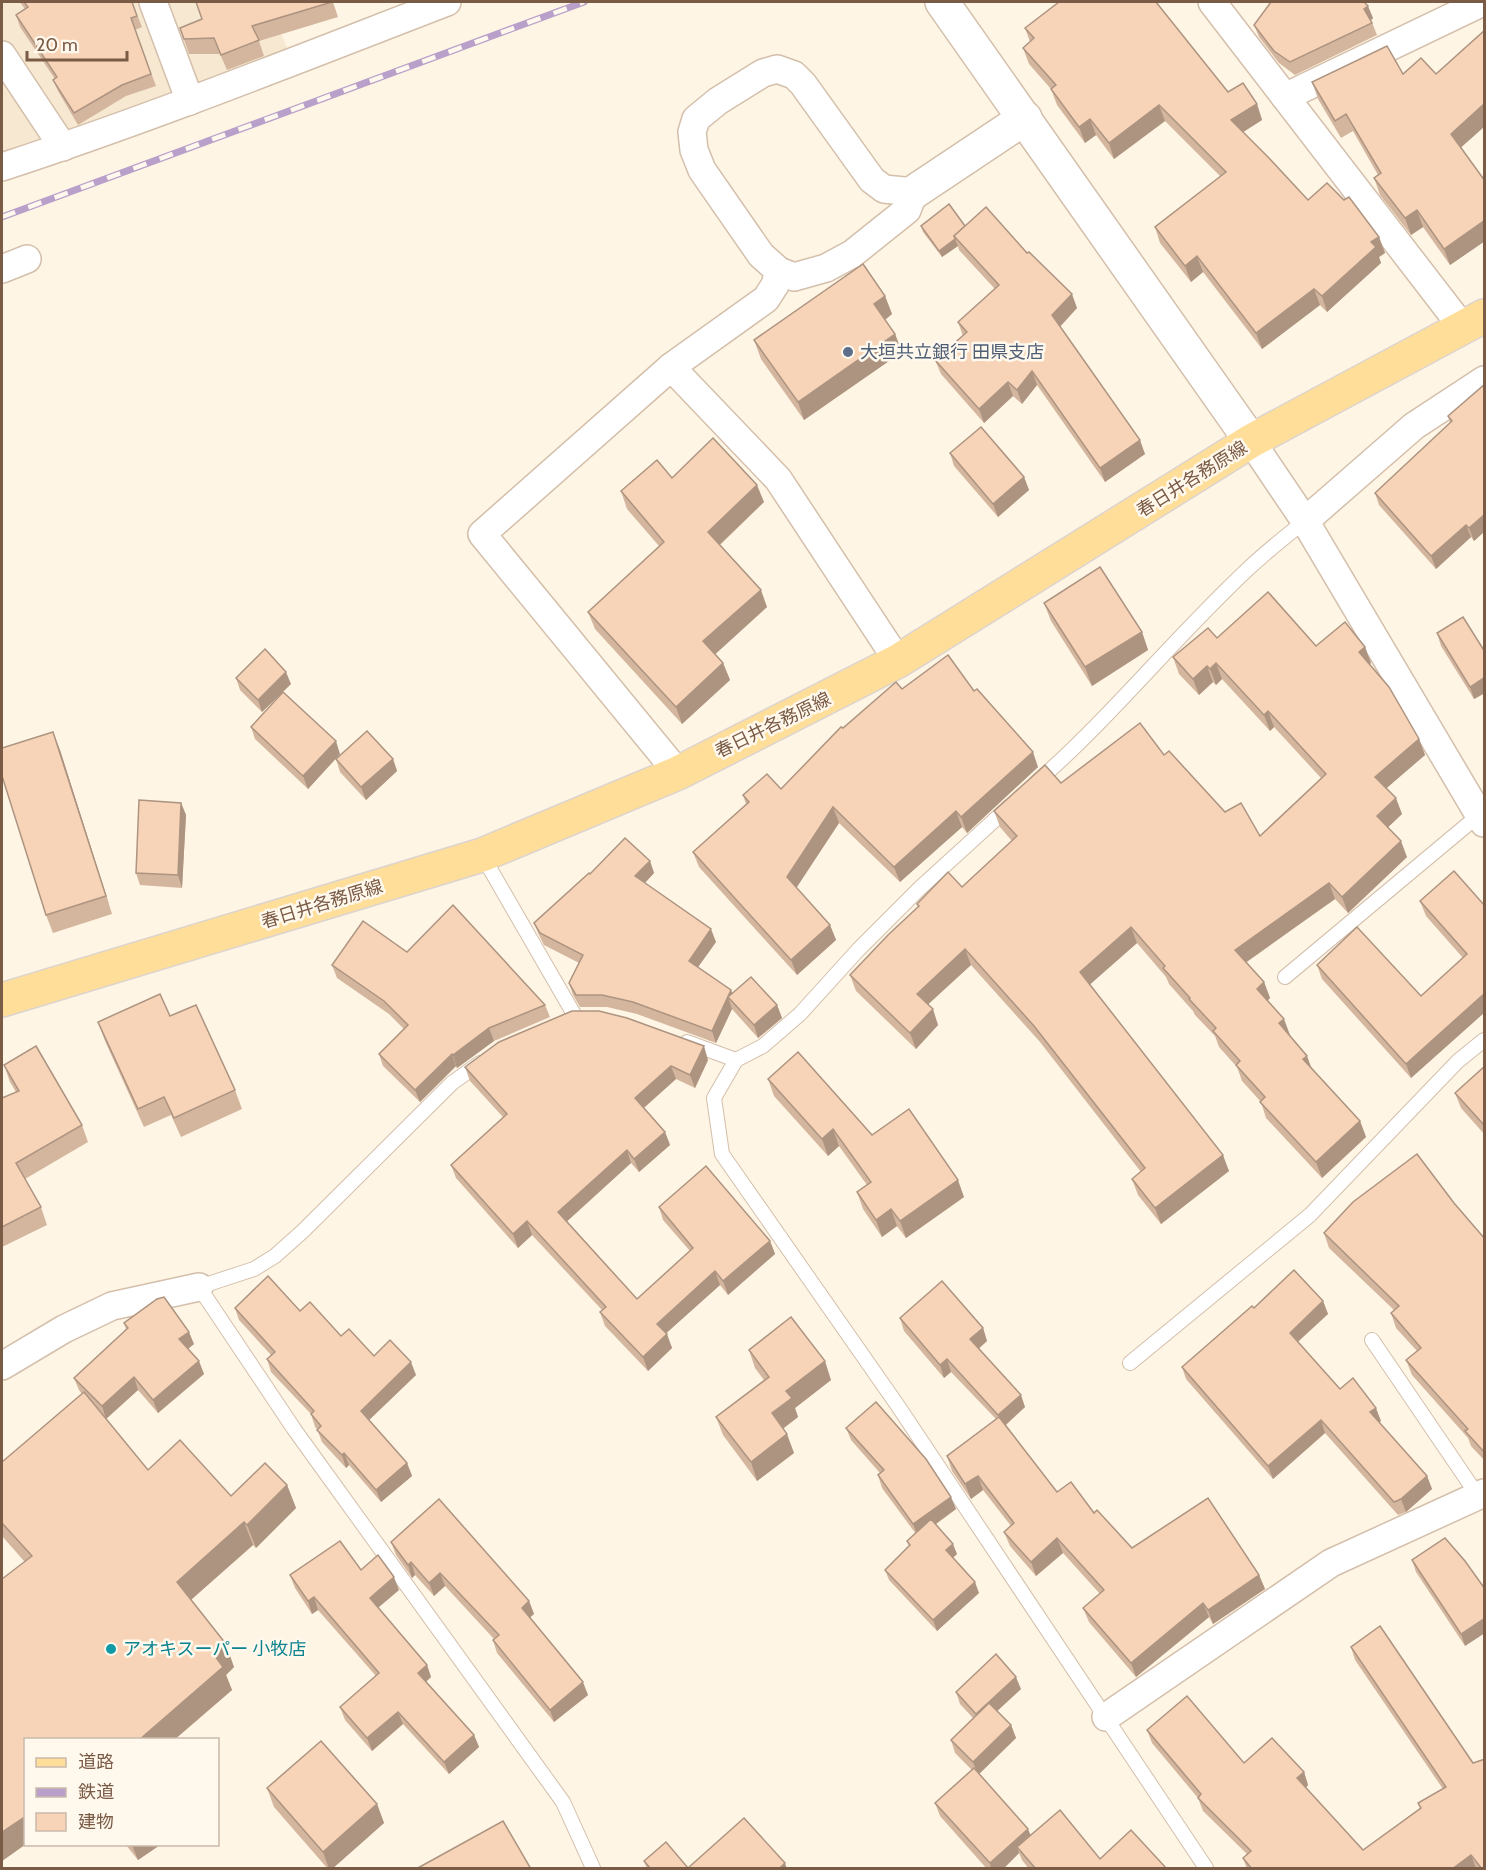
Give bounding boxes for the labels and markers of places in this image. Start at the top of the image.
place label: 大垣共立銀行 田県支店 [860,341,1044,363]
marker: 大垣共立銀行 田県支店 [841,345,855,359]
place label: アオキスーパー 小牧店 [123,1638,306,1660]
marker: アオキスーパー 小牧店 [104,1642,118,1656]

